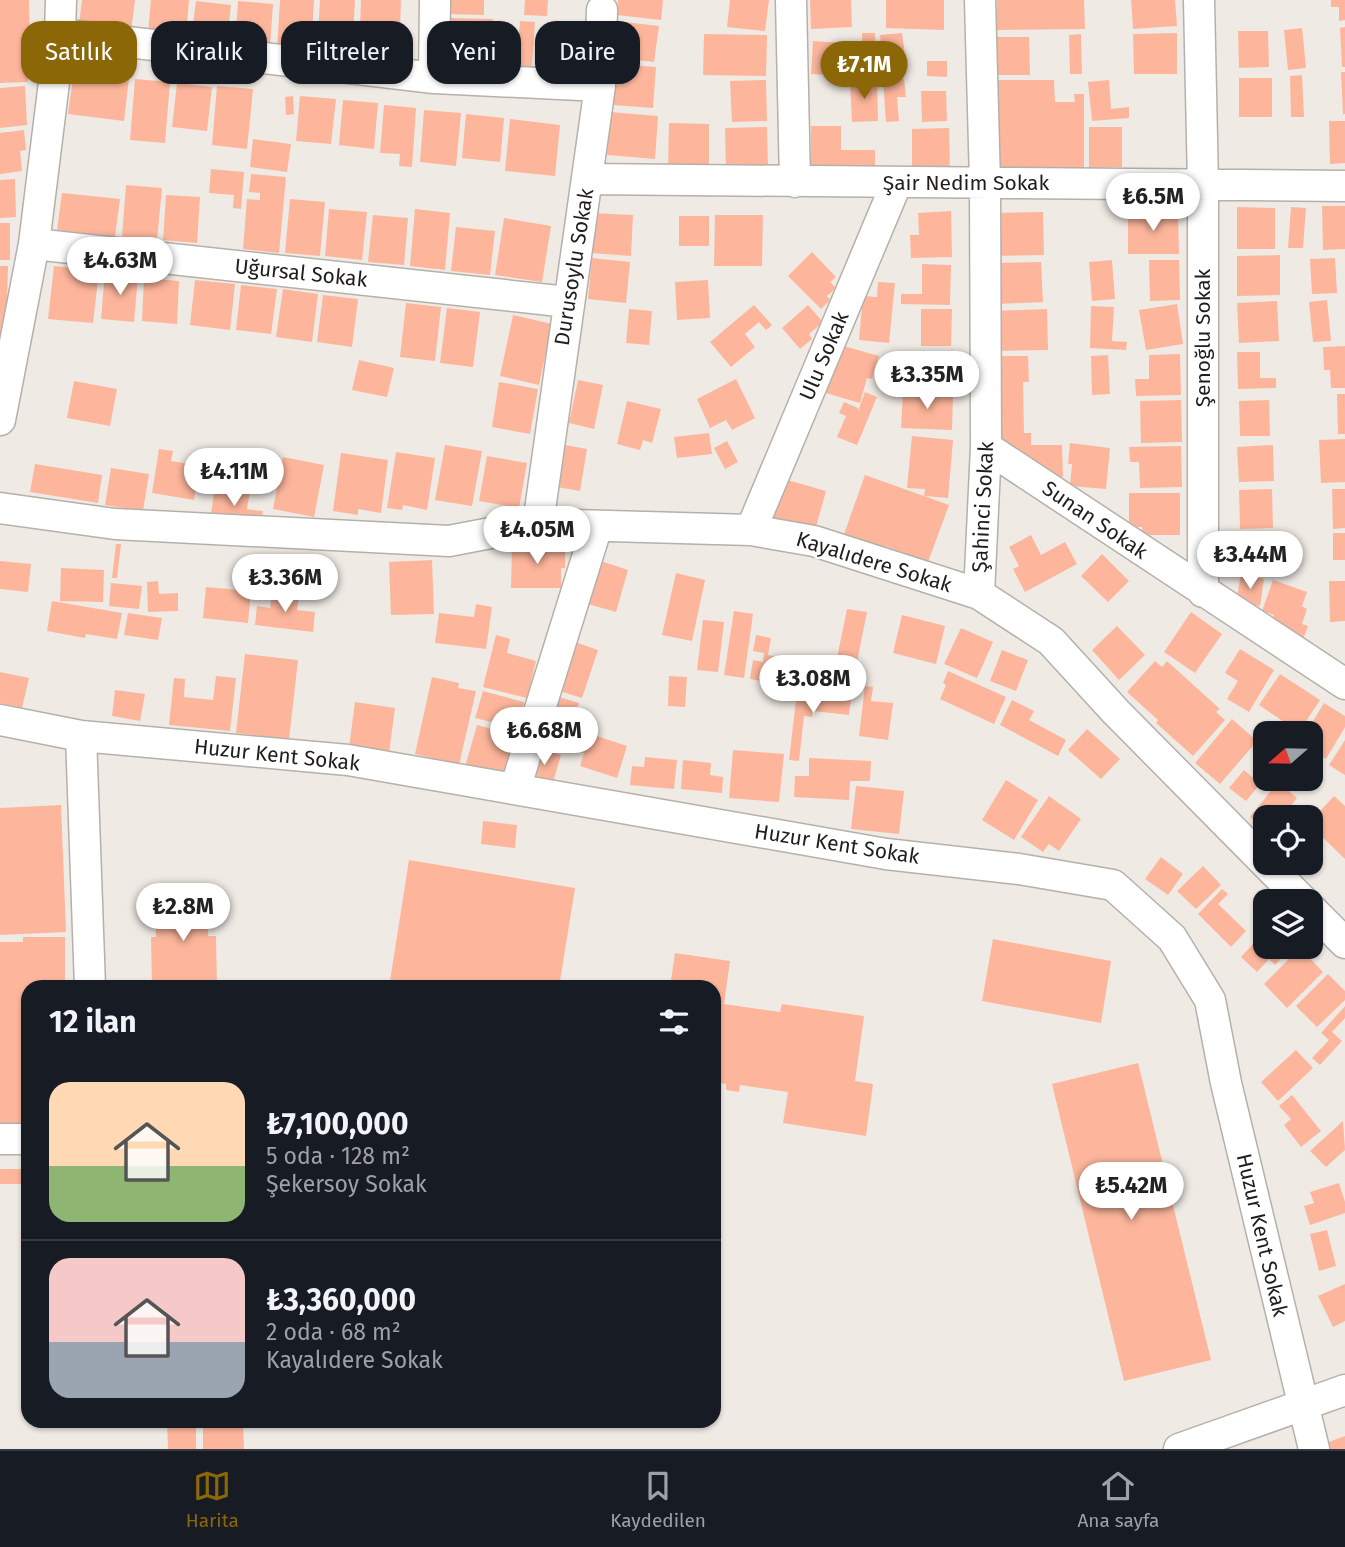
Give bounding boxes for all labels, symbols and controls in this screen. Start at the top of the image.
chip: Satılık [21,21,137,84]
chip: Kiralık [151,21,267,84]
chip: Filtreler [281,21,413,84]
chip: Yeni [427,21,521,84]
chip: Daire [535,21,640,84]
pin: ₺7.1M [815,42,913,101]
text: ₺7.1M [837,50,891,78]
street label: Şair Nedim Sokak [883,170,1050,196]
pin: ₺6.5M [1104,174,1202,233]
text: ₺6.5M [1122,182,1184,210]
street label: Durusoylu Sokak [549,186,599,347]
pin: ₺4.63M [63,238,177,297]
text: ₺4.63M [83,246,157,274]
street label: Uğursal Sokak [233,253,369,293]
street label: Şenoğlu Sokak [1190,268,1216,407]
street label: Ulu Sokak [794,307,854,404]
pin: ₺3.35M [870,352,984,411]
text: ₺3.35M [890,360,964,388]
street label: Şahinci Sokak [967,441,999,573]
pin: ₺4.11M [177,448,291,508]
text: ₺4.11M [200,457,268,485]
street label: Sunan Sokak [1037,475,1153,565]
pin: ₺4.05M [480,506,594,566]
text: ₺4.05M [499,515,575,543]
street label: Kayalıdere Sokak [793,526,955,598]
pin: ₺3.44M [1193,532,1307,591]
text: ₺3.44M [1213,540,1287,568]
pin: ₺3.36M [228,554,342,614]
text: ₺3.36M [248,563,322,591]
pin: ₺3.08M [756,656,870,715]
text: ₺3.08M [775,664,851,692]
pin: ₺6.68M [487,708,601,767]
text: ₺6.68M [506,716,582,744]
north arrow [1253,721,1323,791]
map controls [1253,721,1323,959]
street label: Huzur Kent Sokak [193,733,361,777]
button: locate [1253,805,1323,875]
street label: Huzur Kent Sokak [753,818,922,870]
pin: ₺2.8M [134,884,232,943]
button: layers [1253,889,1323,959]
text: ₺2.8M [152,892,214,920]
icon: filters [655,1003,693,1041]
text: 12 ilan [49,1004,137,1040]
text: ₺7,100,000 [266,1106,408,1142]
icon: home [105,1110,189,1194]
text: 5 oda · 128 m² [266,1142,410,1170]
street label: Huzur Kent Sokak [1231,1151,1293,1319]
pin: ₺5.42M [1074,1162,1188,1222]
text: Şekersoy Sokak [266,1170,427,1198]
text: ₺5.42M [1095,1171,1167,1199]
text: ₺3,360,000 [266,1282,416,1318]
icon: home [105,1286,189,1370]
text: 2 oda · 68 m² [266,1318,401,1346]
text: Kayalıdere Sokak [266,1346,443,1374]
tab: Harita [186,1467,239,1532]
tab: Kaydedilen [610,1467,706,1532]
tab: Ana sayfa [1077,1467,1159,1532]

